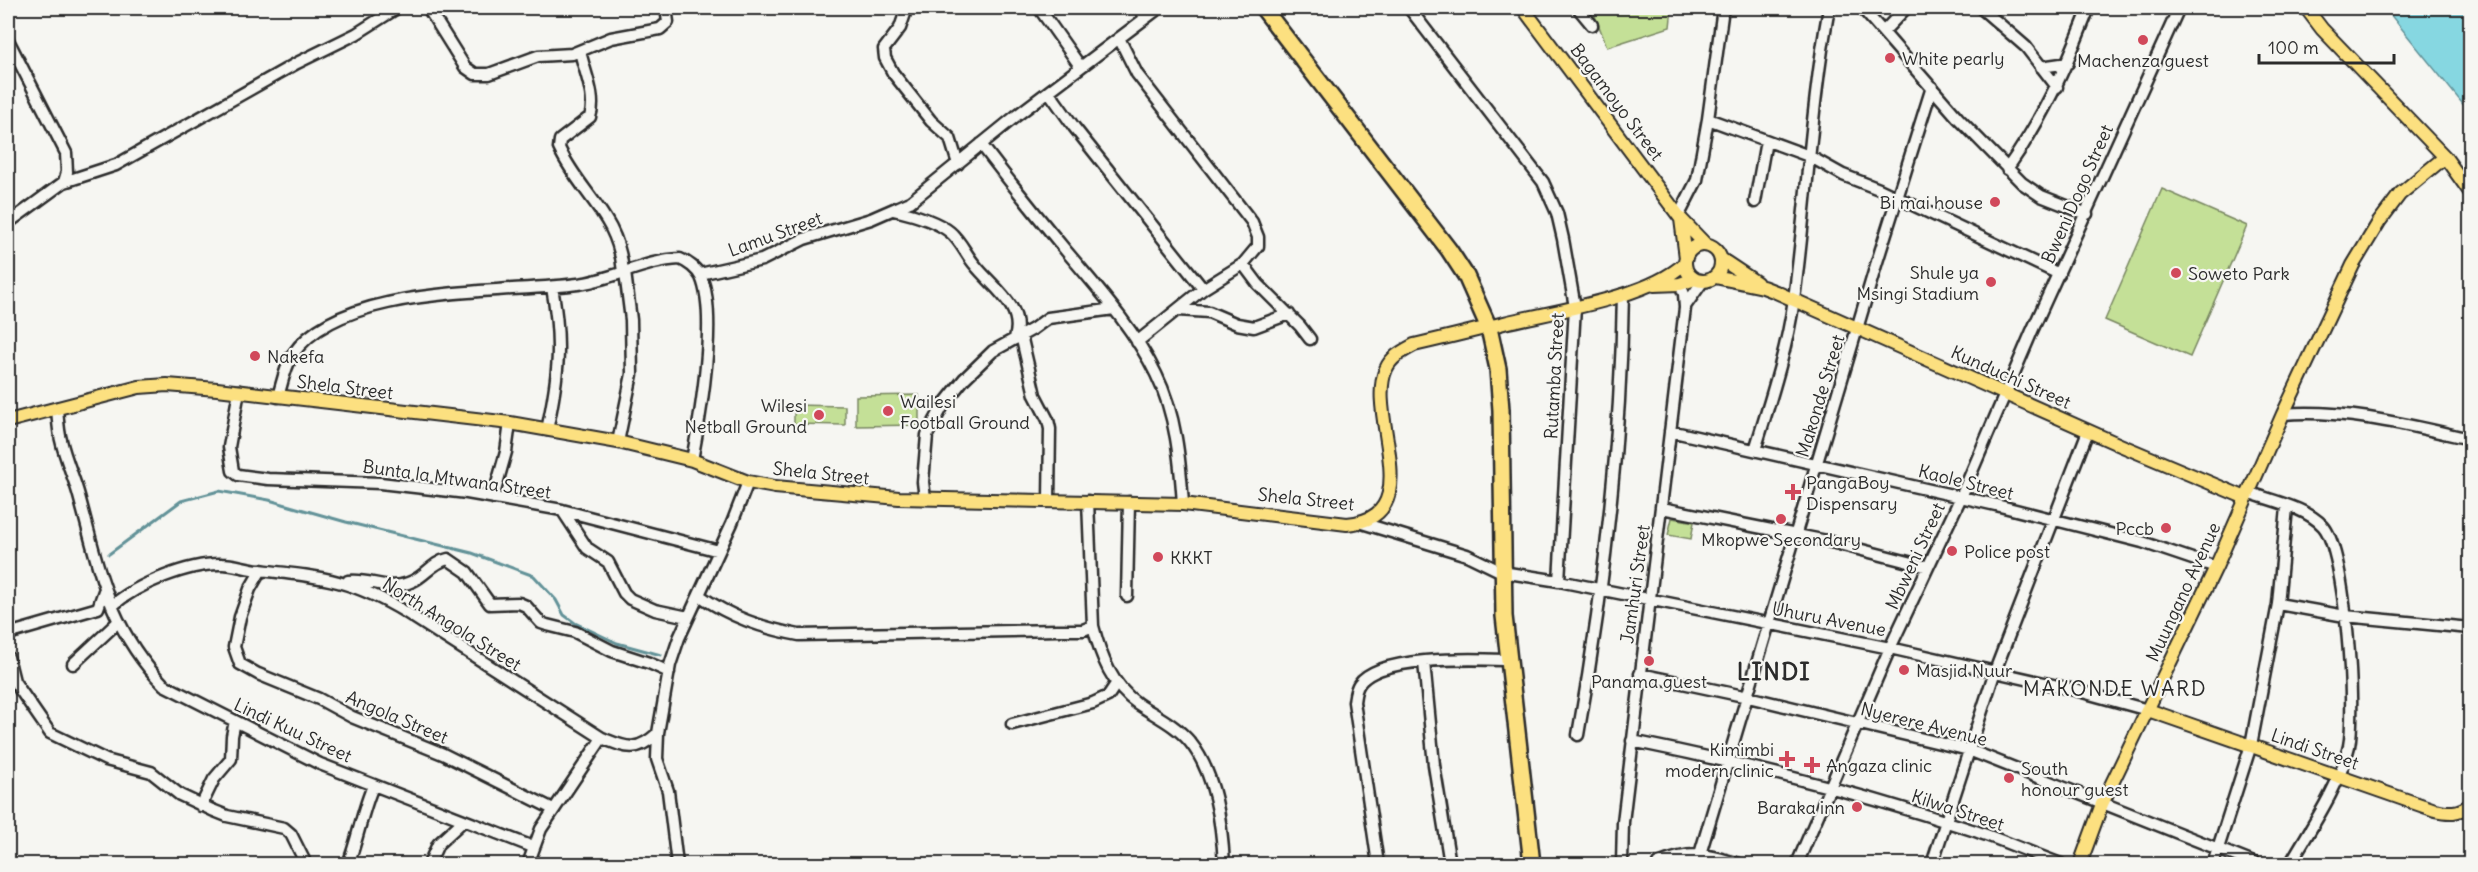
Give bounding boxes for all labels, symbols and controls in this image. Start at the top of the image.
scale bar [2259,27,2394,65]
marker: Machenza guest [2136,33,2150,47]
text: 100 m [2268,36,2319,59]
street label: Bagamoyo Street [1565,39,1669,165]
place label: White pearly [1902,47,2004,70]
place label: Machenza guest [2077,49,2209,72]
marker: White pearly [1883,51,1897,65]
street label: Bweni Dogo Street [2036,121,2118,267]
place label: Bi mai house [1880,191,1983,214]
marker: Bi mai house [1988,195,2002,209]
street label: Lamu Street [725,206,825,262]
place label: Shule ya Msingi Stadium [1857,261,1979,305]
place label: Soweto Park [2188,262,2290,285]
marker: Soweto Park [2169,266,2183,280]
marker: Shule ya Msingi Stadium [1984,275,1998,289]
street label: Rutamba Street [1539,312,1569,440]
street label: Makonde Street [1790,332,1850,460]
street label: Kunduchi Street [1947,340,2075,414]
place label: Nakefa [267,345,324,368]
marker: Nakefa [248,349,262,363]
street label: Shela Street [296,370,394,404]
place label: Wailesi Football Ground [900,390,1030,434]
place label: Wilesi Netball Ground [685,394,807,438]
marker: Wailesi Football Ground [881,404,895,418]
marker: Wilesi Netball Ground [812,408,826,422]
street label: Bunta la Mtwana Street [361,454,553,504]
street label: Shela Street [772,457,870,489]
street label: Kaole Street [1916,459,2016,505]
place label: PangaBoy Dispensary [1806,471,1897,515]
street label: Shela Street [1257,483,1355,515]
marker: PangaBoy Dispensary [1784,483,1802,501]
street label: Mbweni Street [1880,499,1950,613]
marker: Mkopwe Secondary [1774,512,1788,526]
place label: Pccb [2115,517,2154,540]
street label: Muungano Avenue [2141,519,2225,665]
marker: Pccb [2159,521,2173,535]
street label: Jamhuri Street [1615,523,1655,645]
place label: Mkopwe Secondary [1701,528,1861,551]
place label: Police post [1964,540,2050,563]
marker: Police post [1945,544,1959,558]
place label: KKKT [1170,546,1213,569]
marker: KKKT [1151,550,1165,564]
street label: North Angola Street [378,572,526,676]
street label: Uhuru Avenue [1770,597,1888,641]
marker: Panama guest [1642,654,1656,668]
district label: LINDI [1737,656,1811,686]
place label: Masjid Nuur [1916,659,2013,682]
marker: Masjid Nuur [1897,663,1911,677]
place label: Panama guest [1591,670,1707,693]
district label: MAKONDE WARD [2023,675,2207,702]
street label: Angola Street [342,685,452,749]
street label: Lindi Kuu Street [230,693,356,767]
street label: Nyerere Avenue [1858,697,1990,751]
street label: Lindi Street [2268,723,2362,775]
place label: Kimimbi modern clinic [1665,738,1774,782]
marker: Kimimbi modern clinic [1778,750,1796,768]
place label: Angaza clinic [1826,754,1932,777]
marker: Angaza clinic [1803,756,1821,774]
place label: South honour guest [2021,757,2129,801]
marker: South honour guest [2002,771,2016,785]
street label: Kilwa Street [1909,784,2007,836]
place label: Baraka inn [1757,796,1845,819]
marker: Baraka inn [1850,800,1864,814]

